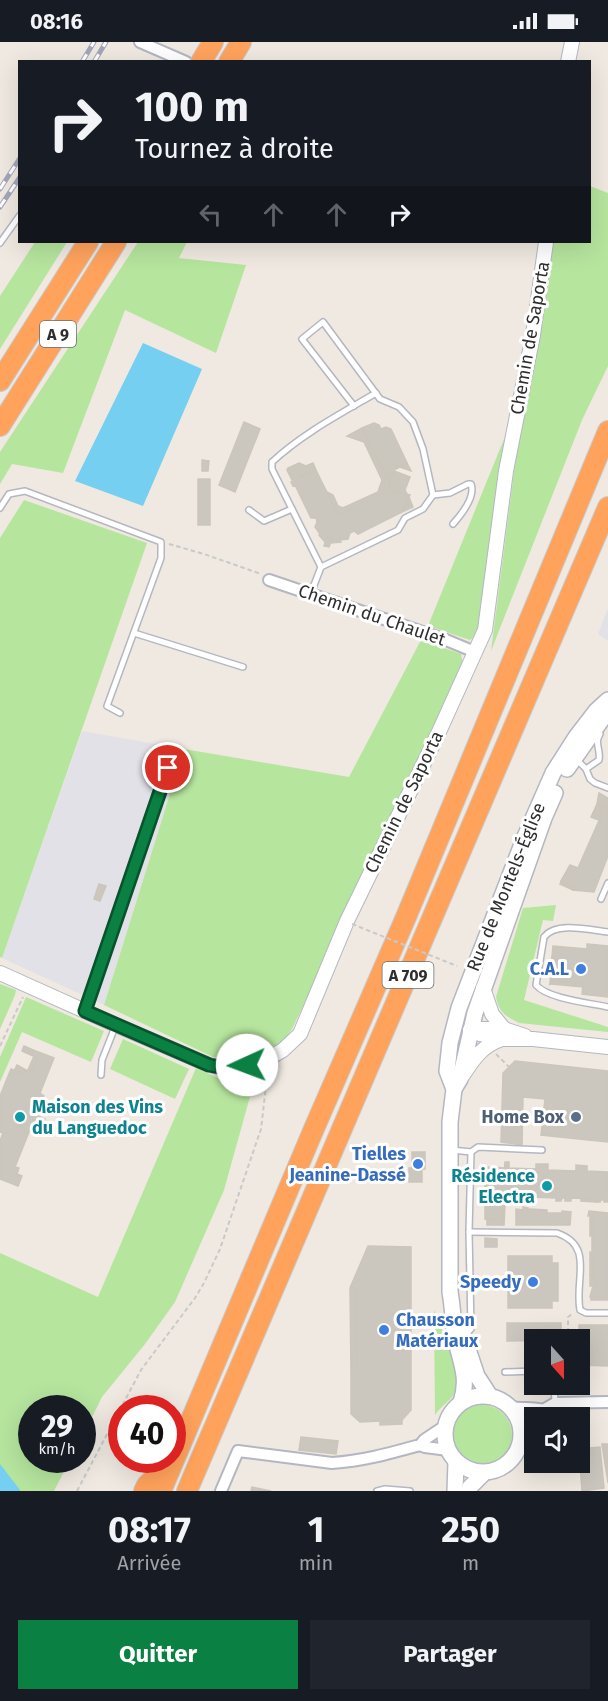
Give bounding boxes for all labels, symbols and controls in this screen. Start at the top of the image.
text: 08:16 [30,8,83,35]
text: 100 m [135,82,249,132]
icon: right [36,84,114,162]
text: Tournez à droite [135,133,334,165]
icon: left [194,198,227,231]
icon: ahead [257,198,290,231]
icon: ahead [320,198,353,231]
icon: right [383,198,416,231]
street label: Chemin de Saporta [506,260,554,416]
road number: A 9 [40,321,76,347]
street label: Chemin du Chaulet [295,579,449,651]
street label: Chemin de Saporta [360,727,448,877]
pin [142,742,193,793]
icon: arrive [151,751,184,784]
street label: Rue de Montels-Église [461,799,550,975]
place label: C.A.L [530,958,569,980]
road number: A 709 [382,962,434,988]
marker: C.A.L [574,962,588,976]
position arrow [215,1033,279,1097]
place label: Maison des Vins du Languedoc [32,1096,163,1139]
place label: Home Box [481,1106,565,1128]
marker: Maison des Vins du Languedoc [13,1110,27,1124]
marker: Home Box [569,1110,583,1124]
place label: Tielles Jeanine-Dassé [288,1143,406,1186]
marker: Tielles Jeanine-Dassé [411,1157,425,1171]
place label: Résidence Electra [451,1165,535,1208]
marker: Résidence Electra [540,1179,554,1193]
place label: Speedy [460,1271,522,1293]
marker: Speedy [526,1275,540,1289]
place label: Chausson Matériaux [396,1309,479,1352]
marker: Chausson Matériaux [377,1323,391,1337]
north arrow [524,1329,590,1395]
map controls [524,1329,590,1473]
speed limit sign: 40 [108,1395,186,1473]
button: sound [524,1407,590,1473]
text: 29 [41,1409,73,1445]
text: km/h [38,1440,76,1458]
text: 08:17 [108,1508,191,1552]
text: 1 [308,1508,324,1552]
text: 250 [441,1508,500,1552]
text: Arrivée [117,1551,181,1575]
text: min [299,1551,333,1575]
text: m [462,1551,479,1575]
button: Quitter [18,1620,298,1689]
button: Partager [310,1620,590,1689]

